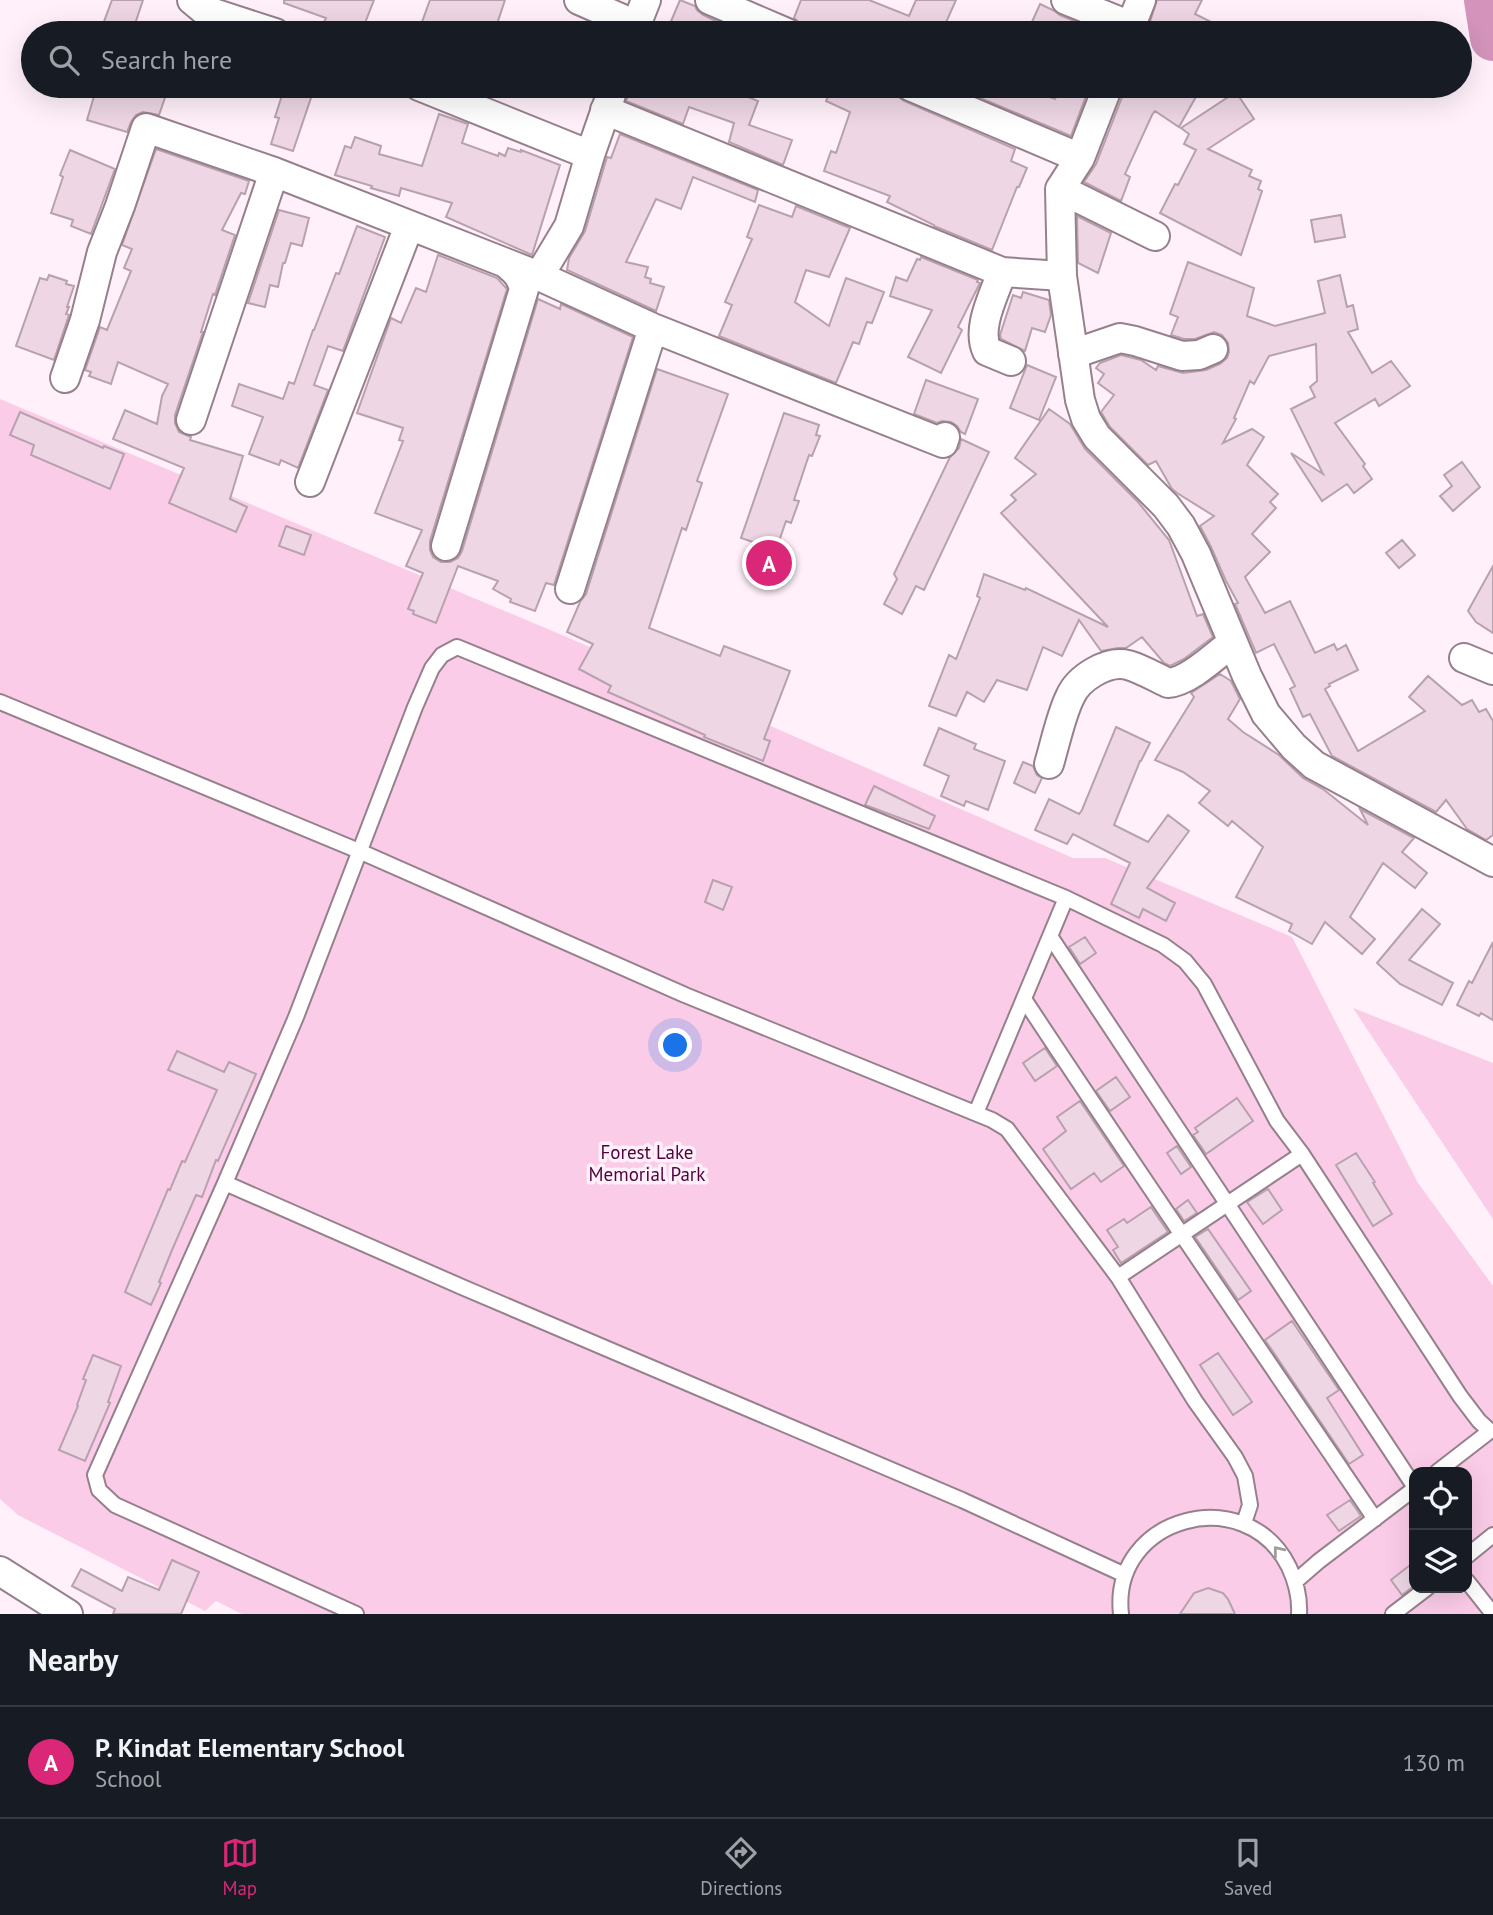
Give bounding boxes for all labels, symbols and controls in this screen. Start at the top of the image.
search box [21,21,1472,98]
icon: search [45,41,83,79]
text: Search here [101,43,232,76]
pin: A [746,537,792,589]
your location [658,1028,692,1062]
park label: Forest Lake Memorial Park [589,1140,705,1186]
map controls [1409,1467,1472,1593]
button: locate [1409,1467,1472,1530]
button: layers [1409,1530,1472,1593]
one-way arrow [1274,1547,1286,1560]
text: Nearby [28,1640,118,1679]
text: P. Kindat Elementary School [95,1731,404,1764]
text: A [44,1748,58,1777]
text: 130 m [1403,1748,1465,1777]
text: School [95,1764,162,1793]
tab: Map [221,1834,259,1900]
tab: Directions [700,1834,782,1900]
tab: Saved [1224,1834,1272,1900]

